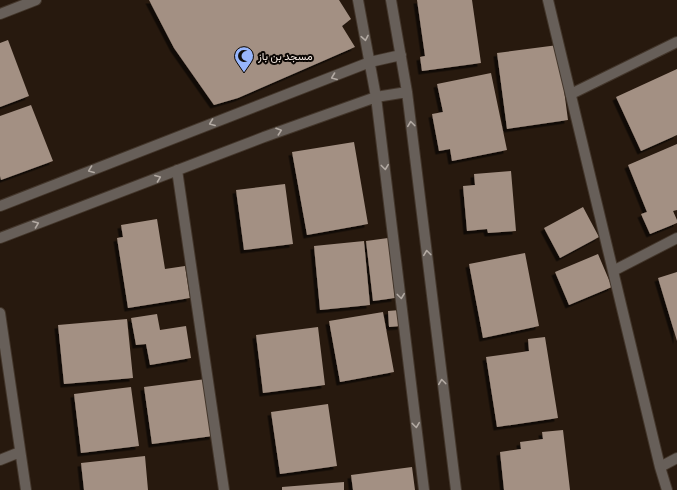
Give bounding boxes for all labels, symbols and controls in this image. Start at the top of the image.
one-way arrow [361,35,369,41]
mosque icon: مسجد بن باز [233,45,255,73]
place label: مسجد بن باز [257,49,313,64]
one-way arrow [330,72,337,80]
one-way arrow [209,119,216,127]
one-way arrow [407,121,416,127]
one-way arrow [276,128,283,136]
one-way arrow [380,164,389,170]
one-way arrow [88,166,95,174]
one-way arrow [154,174,161,182]
one-way arrow [33,221,40,229]
one-way arrow [423,250,432,256]
one-way arrow [396,293,405,299]
one-way arrow [438,379,447,385]
one-way arrow [412,422,421,428]

